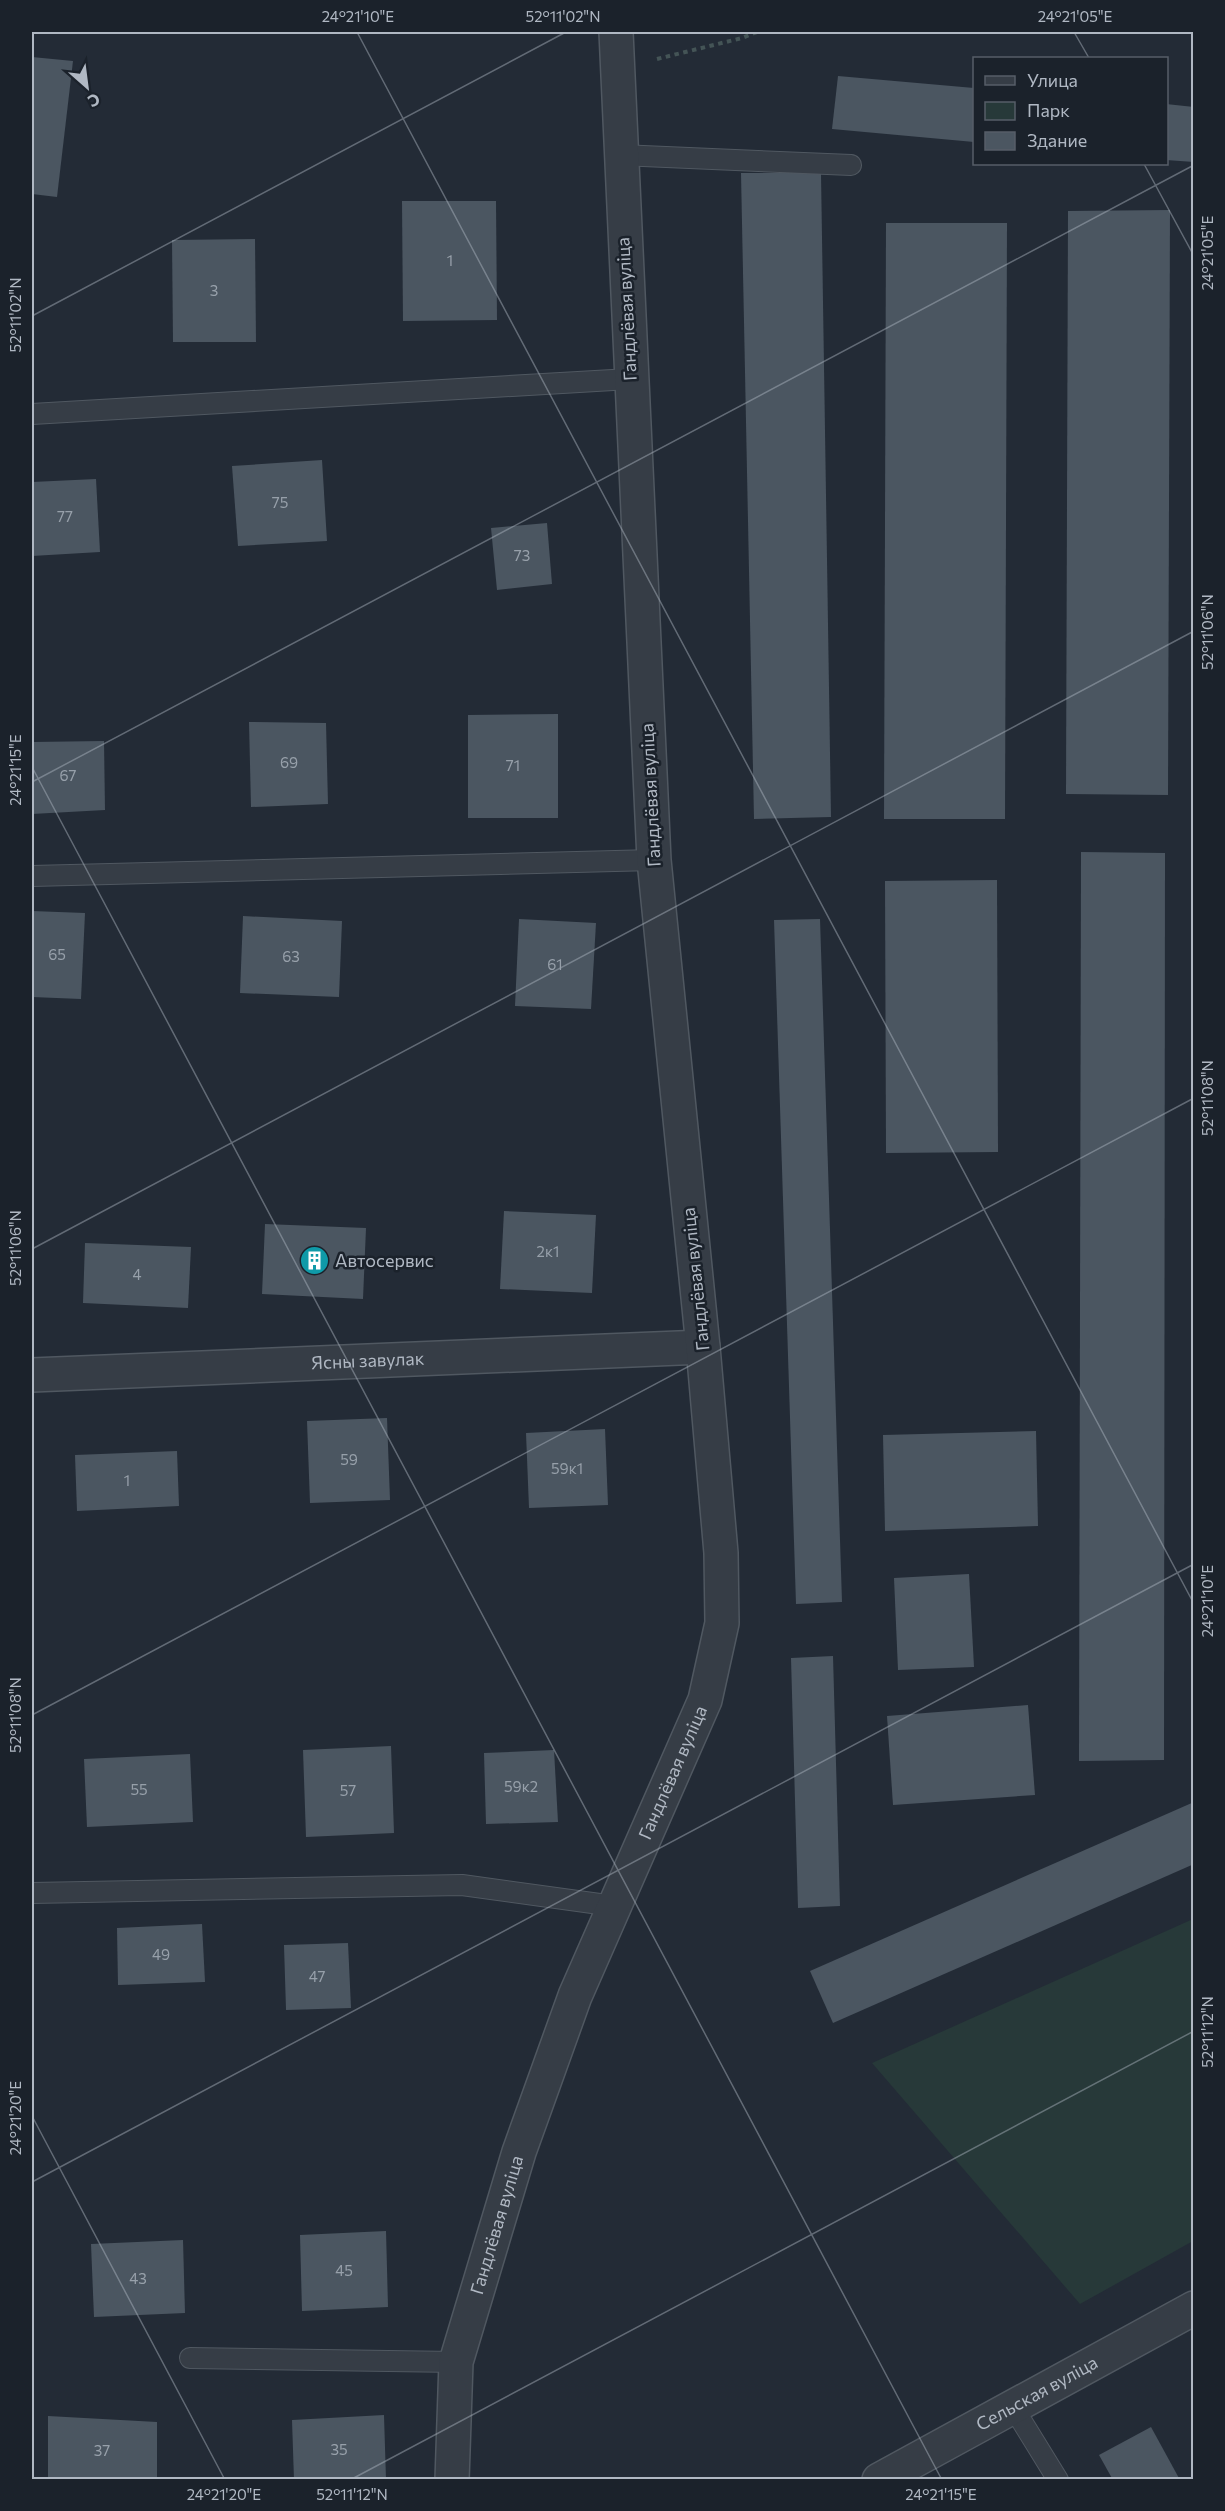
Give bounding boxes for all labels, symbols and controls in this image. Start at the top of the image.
text: 24°21'10"E [322,7,394,25]
text: 52°11'02"N [526,7,600,25]
text: 24°21'05"E [1038,7,1112,25]
north arrow [57,57,117,117]
legend [973,57,1168,165]
text: Улица [1027,69,1078,91]
text: С [85,90,104,112]
text: Парк [1027,99,1070,121]
text: Здание [1027,129,1087,151]
text: 24°21'05"E [1198,216,1216,290]
street label: Гандлёвая вуліца [611,237,641,381]
house number: 1 [447,251,453,269]
text: 52°11'02"N [6,278,24,352]
house number: 3 [210,281,218,299]
house number: 75 [272,493,288,511]
house number: 77 [57,507,73,525]
house number: 73 [514,546,530,564]
text: 52°11'06"N [1198,594,1216,670]
street label: Гандлёвая вуліца [635,723,665,867]
text: 24°21'15"E [6,734,24,806]
house number: 69 [280,753,298,771]
house number: 71 [506,756,520,774]
house number: 67 [60,766,77,784]
house number: 65 [48,945,66,963]
house number: 63 [282,947,300,965]
house number: 61 [547,955,563,973]
text: 52°11'08"N [1198,1060,1216,1136]
street label: Гандлёвая вуліца [677,1206,713,1352]
text: 52°11'06"N [6,1210,24,1286]
house number: 2к1 [537,1242,559,1260]
building icon: Автосервис [298,1245,330,1277]
place label: Автосервис [335,1249,434,1271]
house number: 4 [133,1265,142,1283]
street label: Ясны завулак [311,1347,425,1373]
house number: 59 [340,1450,358,1468]
house number: 59к1 [551,1459,583,1477]
house number: 1 [124,1471,130,1489]
text: 24°21'10"E [1198,1565,1216,1637]
text: 52°11'08"N [6,1677,24,1753]
street label: Гандлёвая вуліца [633,1702,711,1843]
house number: 59к2 [504,1777,538,1795]
house number: 55 [130,1780,148,1798]
house number: 57 [340,1781,356,1799]
house number: 49 [152,1945,170,1963]
house number: 47 [309,1967,325,1985]
text: 52°11'12"N [1198,1996,1216,2068]
text: 24°21'20"E [6,2081,24,2155]
street label: Гандлёвая вуліца [465,2153,527,2297]
house number: 45 [335,2261,353,2279]
house number: 43 [129,2269,147,2287]
street label: Сельская вуліца [972,2351,1101,2435]
house number: 35 [330,2440,348,2458]
house number: 37 [94,2441,110,2459]
text: 24°21'20"E [187,2485,261,2503]
text: 52°11'12"N [316,2485,388,2503]
text: 24°21'15"E [905,2485,977,2503]

